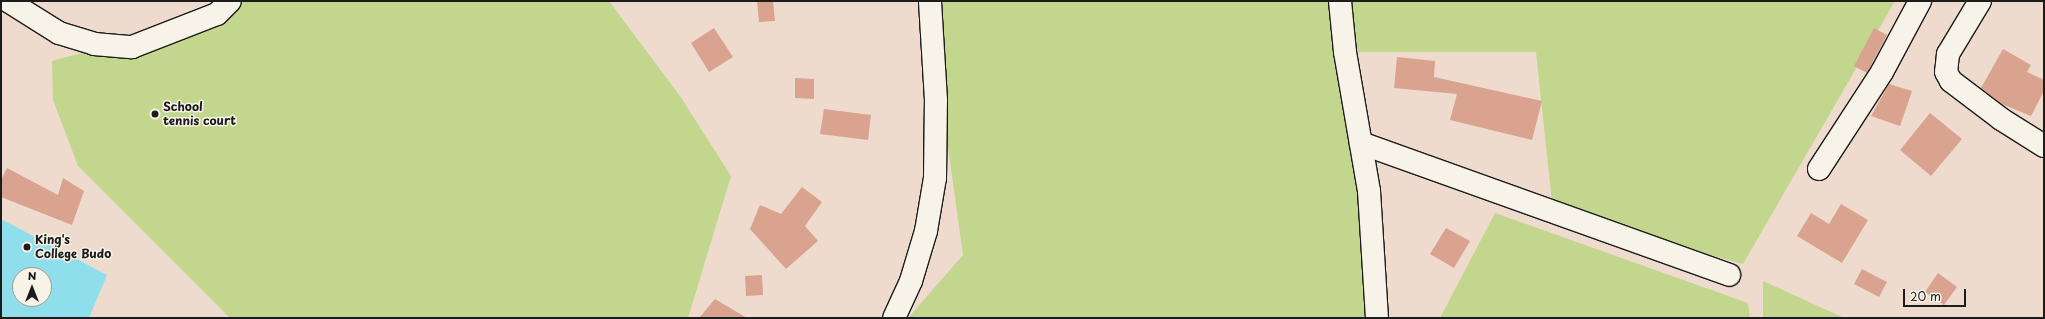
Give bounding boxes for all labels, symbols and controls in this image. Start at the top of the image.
place label: School tennis court [163,100,236,128]
marker: School tennis court [150,109,160,119]
place label: King's College Budo [35,233,112,261]
marker: King's College Budo [22,242,32,252]
north arrow [12,267,52,307]
text: N [28,267,36,284]
scale bar [1905,281,1968,307]
text: 20 m [1910,287,1941,305]

